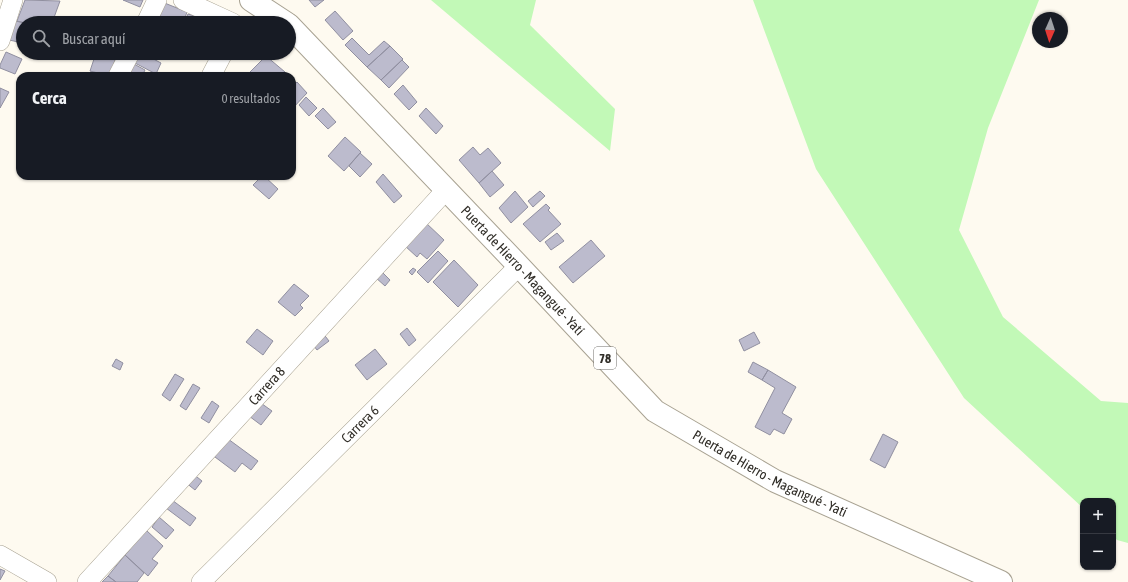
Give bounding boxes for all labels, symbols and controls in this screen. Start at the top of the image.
north arrow [1032,12,1068,48]
search box [16,16,296,60]
icon: search [30,27,52,49]
text: Buscar aquí [62,30,125,47]
text: Cerca [32,88,67,108]
text: 0 resultados [221,91,280,106]
street label: Puerta de Hierro - Magangué - Yatí [458,202,588,338]
road number: 78 [594,347,616,369]
street label: Carrera 8 [245,363,288,408]
street label: Carrera 6 [338,402,382,446]
street label: Puerta de Hierro - Magangué - Yatí [690,427,850,520]
map controls [1080,498,1116,570]
button: + [1080,498,1116,534]
button: − [1080,534,1116,570]

